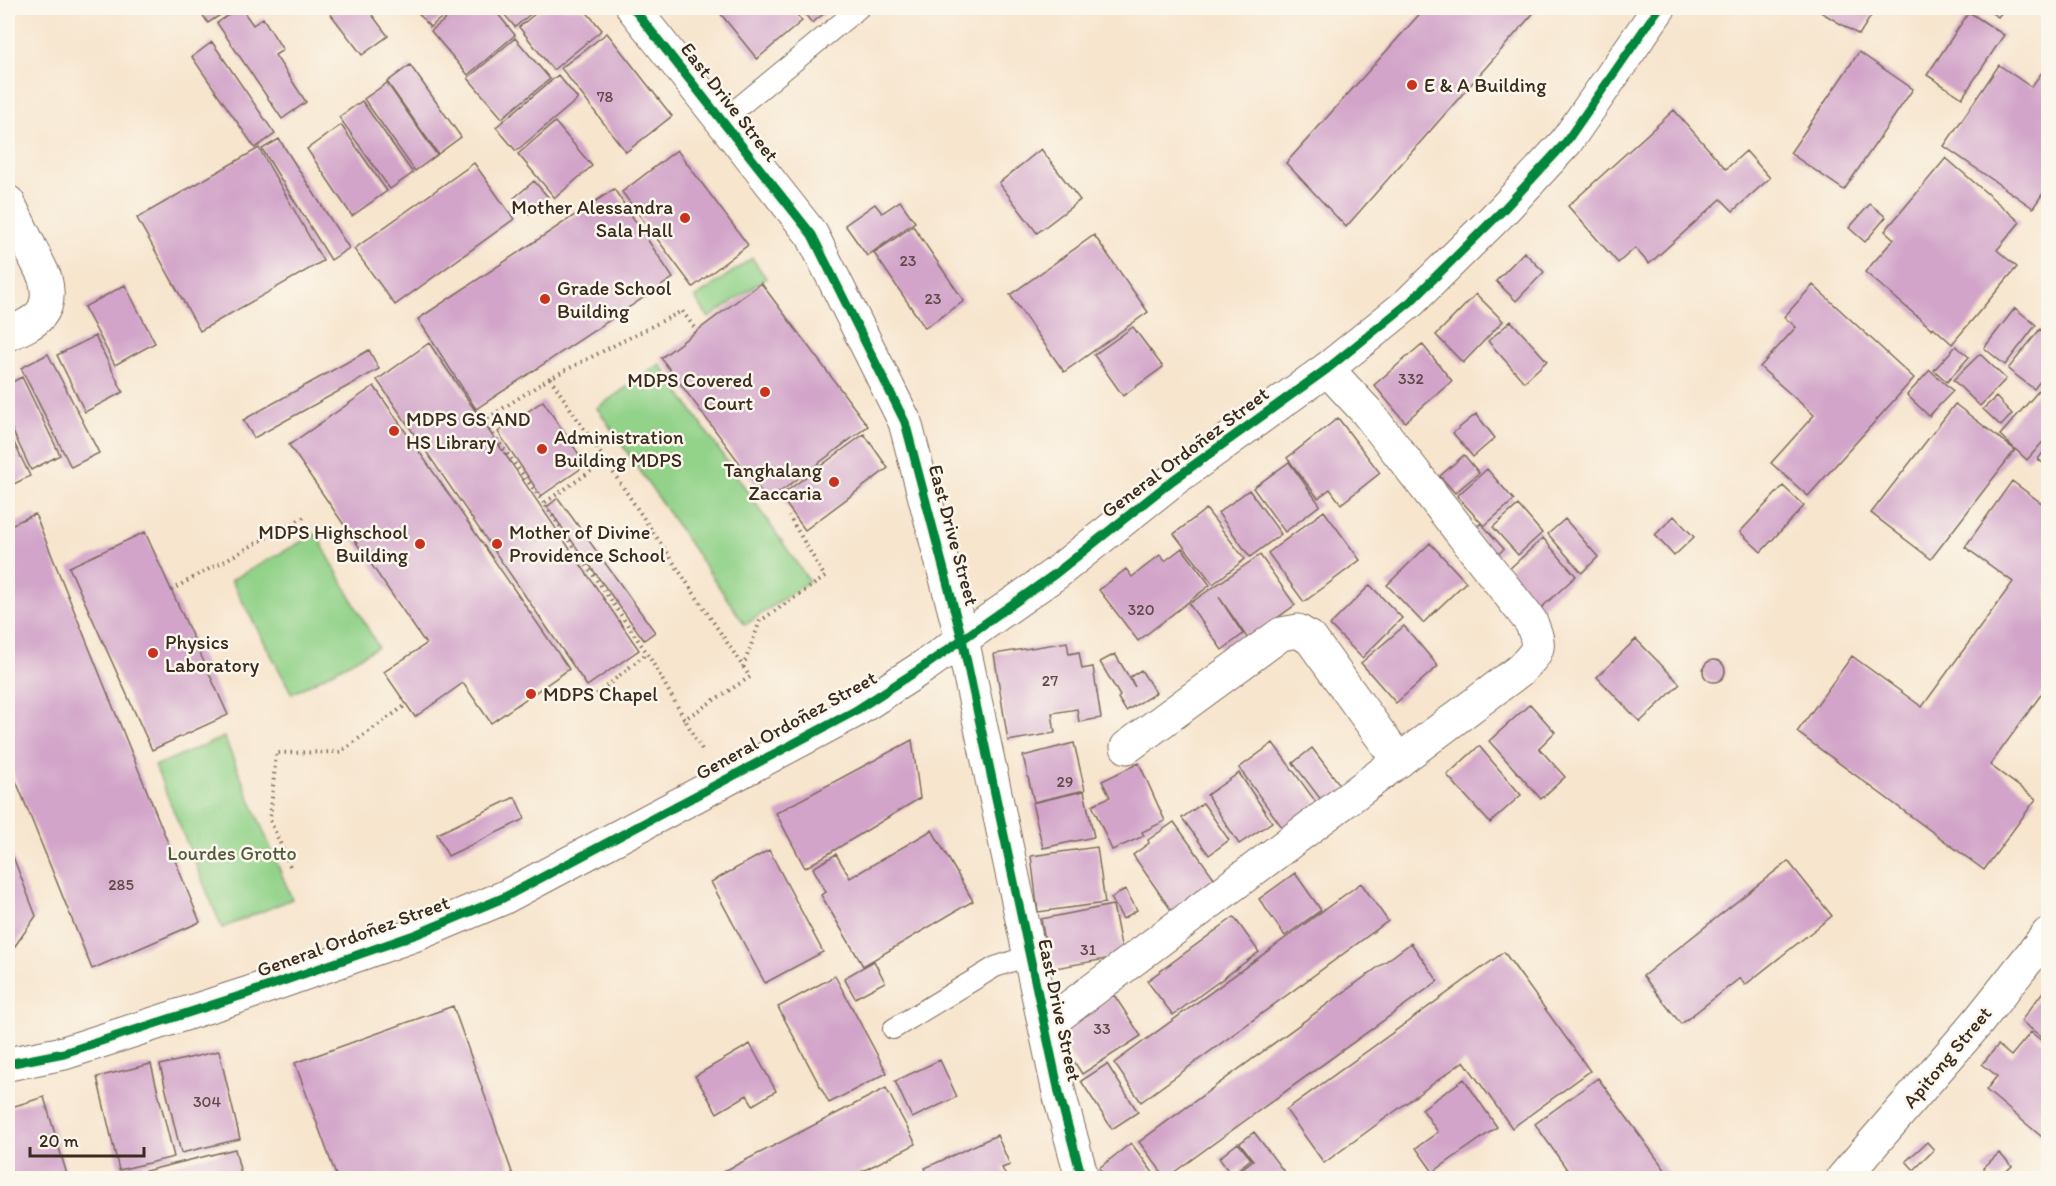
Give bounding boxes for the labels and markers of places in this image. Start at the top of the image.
place label: E & A Building [1424,73,1547,97]
marker: E & A Building [1405,78,1419,92]
place label: Mother Alessandra Sala Hall [511,195,673,242]
marker: Mother Alessandra Sala Hall [678,211,692,225]
place label: Grade School Building [557,276,672,323]
marker: Grade School Building [538,292,552,306]
place label: MDPS Covered Court [627,368,754,415]
marker: MDPS Covered Court [758,385,772,399]
place label: MDPS GS AND HS Library [406,407,530,454]
marker: MDPS GS AND HS Library [387,424,401,438]
place label: Administration Building MDPS [554,425,684,472]
marker: Administration Building MDPS [535,442,549,456]
place label: Tanghalang Zaccaria [723,458,823,505]
marker: Tanghalang Zaccaria [827,475,841,489]
place label: MDPS Highschool Building [258,520,409,567]
place label: Mother of Divine Providence School [509,520,666,567]
marker: MDPS Highschool Building [413,537,427,551]
marker: Mother of Divine Providence School [490,537,504,551]
place label: Physics Laboratory [165,630,260,677]
marker: Physics Laboratory [146,646,160,660]
place label: MDPS Chapel [543,682,658,706]
marker: MDPS Chapel [524,687,538,701]

